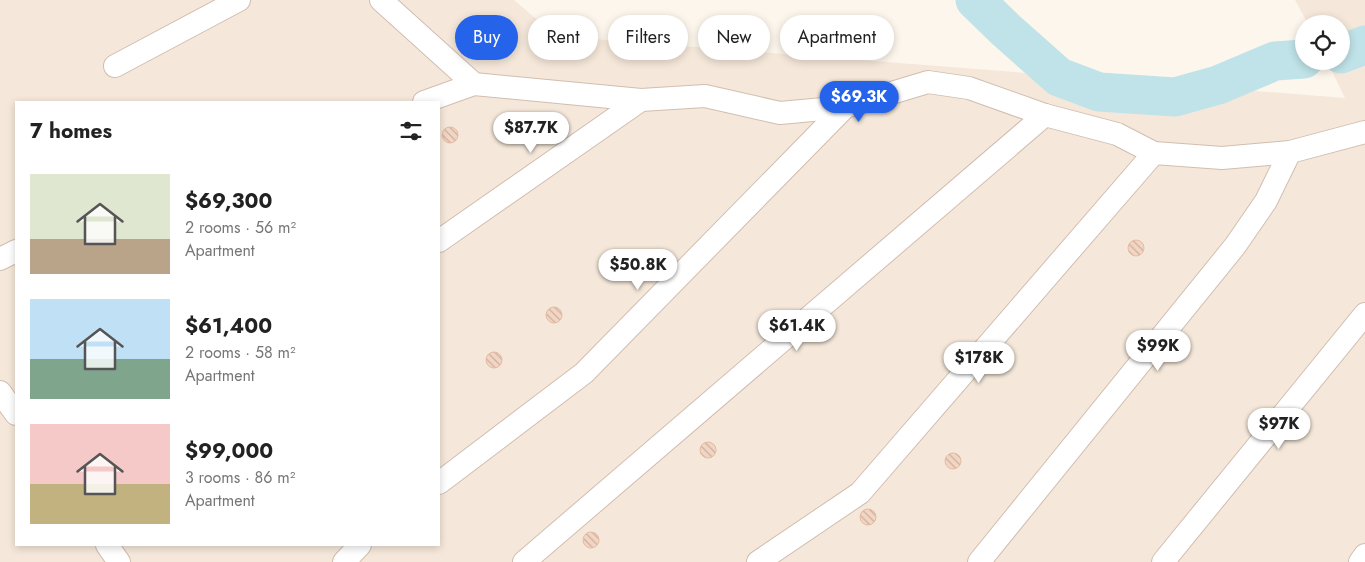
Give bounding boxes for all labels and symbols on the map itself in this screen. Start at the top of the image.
pin: $69.3K [818,80,900,123]
pin: $87.7K [490,112,572,154]
pin: $50.8K [597,248,679,291]
pin: $61.4K [756,310,838,352]
pin: $99K [1128,330,1188,372]
pin: $178K [944,342,1014,384]
pin: $97K [1249,408,1309,450]

